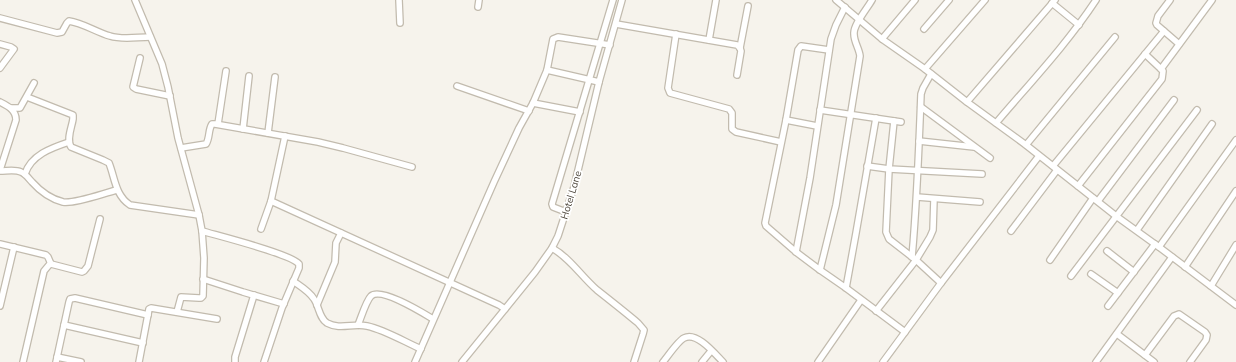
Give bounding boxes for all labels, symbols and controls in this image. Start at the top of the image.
street label: Hotel Lane [557,169,585,221]

